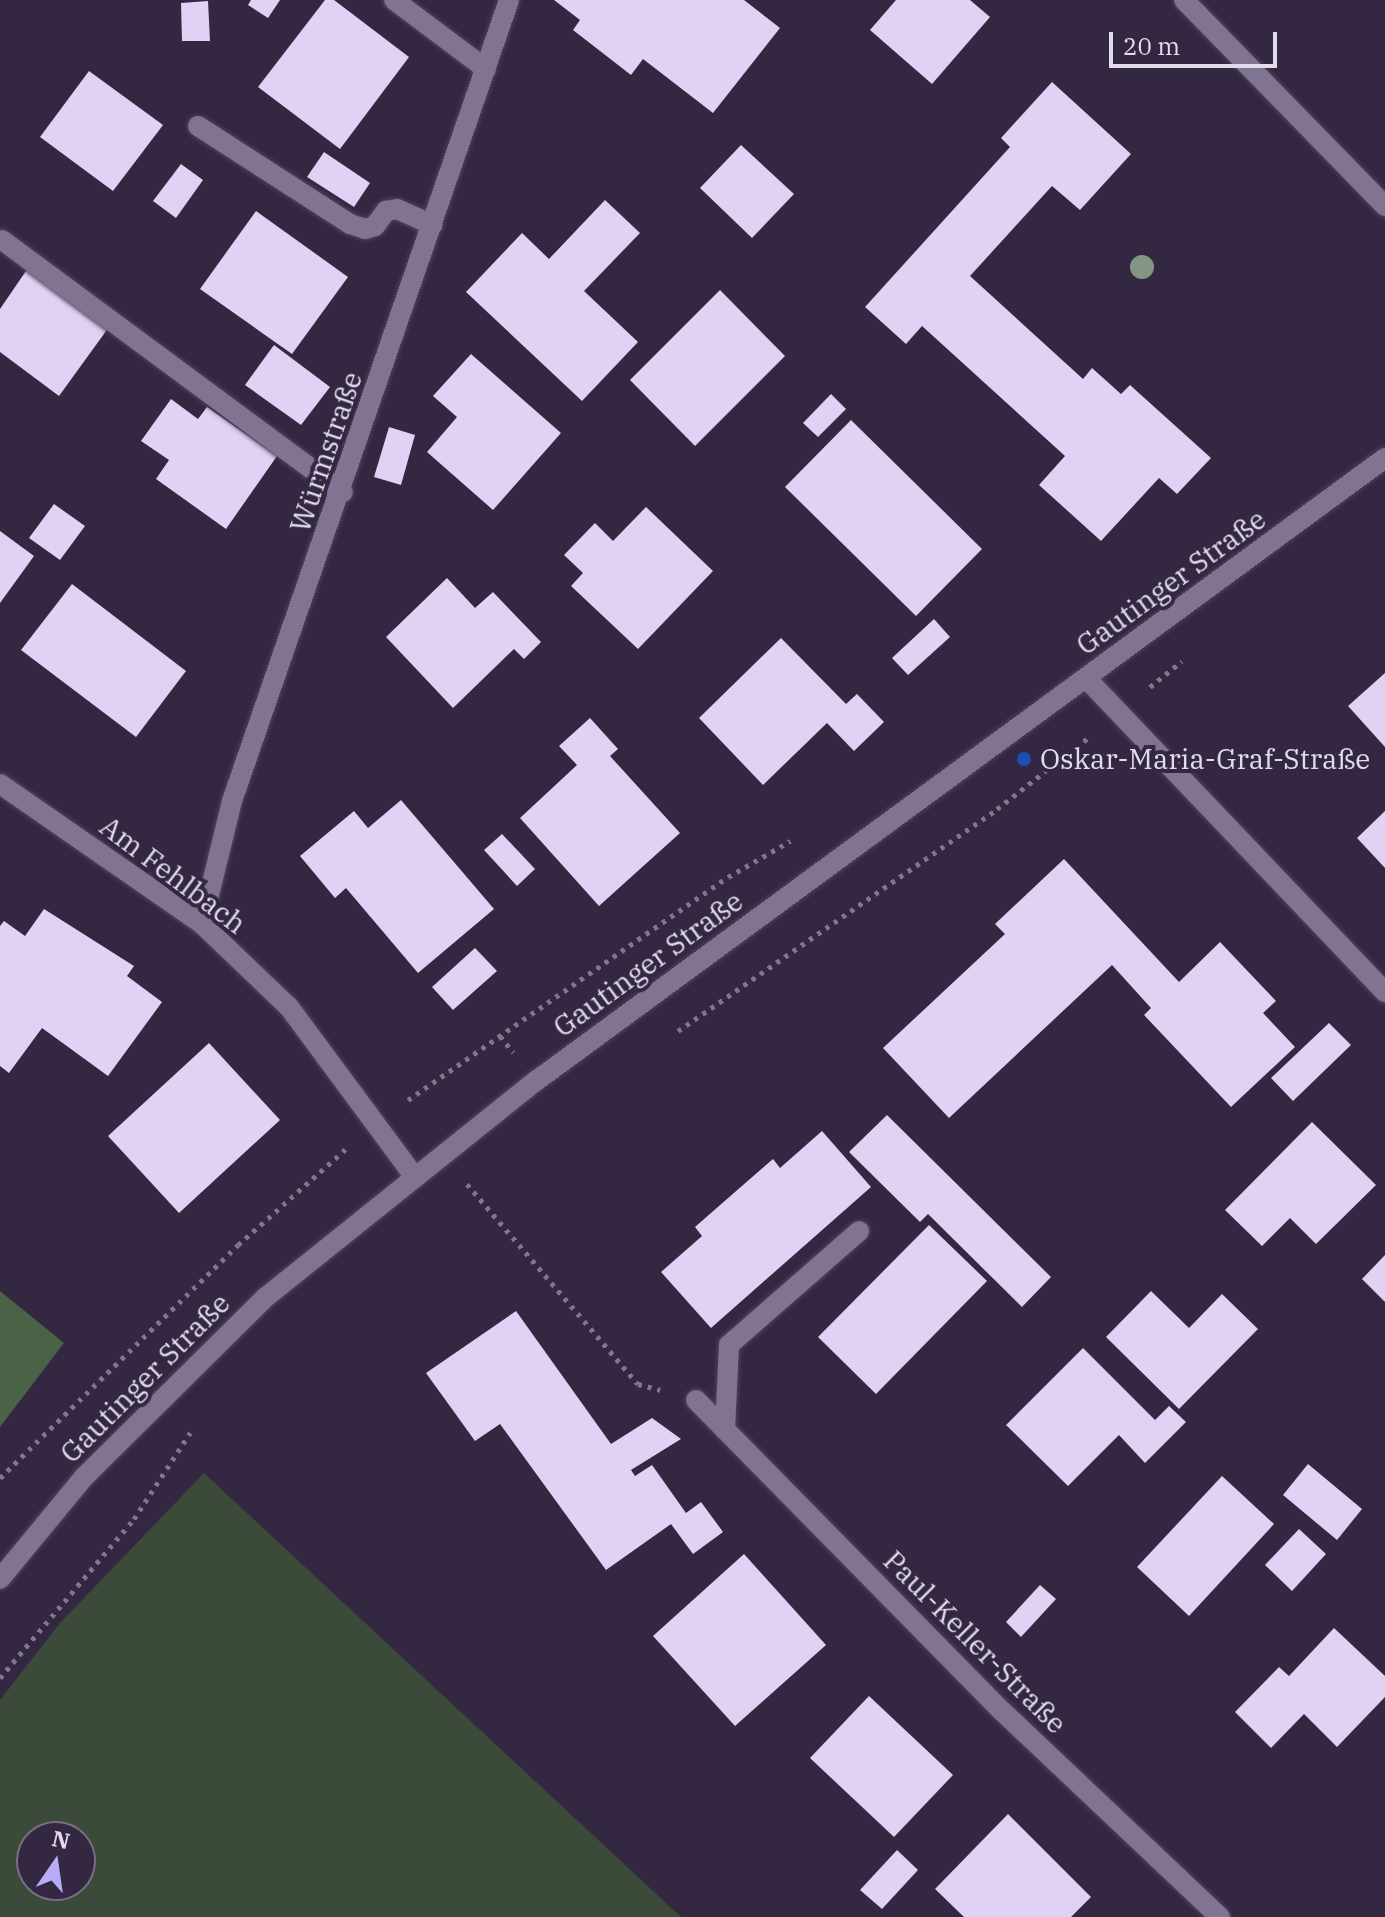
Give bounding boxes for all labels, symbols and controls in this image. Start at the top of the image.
scale bar [1113,16,1281,66]
text: 20 m [1123,30,1180,62]
street label: Würmstraße [283,367,369,537]
street label: Gautinger Straße [1070,502,1272,662]
place label: Oskar-Maria-Graf-Straße [1040,742,1370,776]
marker: Oskar-Maria-Graf-Straße [1015,750,1033,768]
street label: Am Fehlbach [93,809,253,941]
street label: Gautinger Straße [547,884,749,1044]
street label: Gautinger Straße [53,1286,237,1470]
street label: Paul-Keller-Straße [877,1544,1073,1740]
north arrow [16,1821,96,1901]
text: N [49,1823,73,1855]

